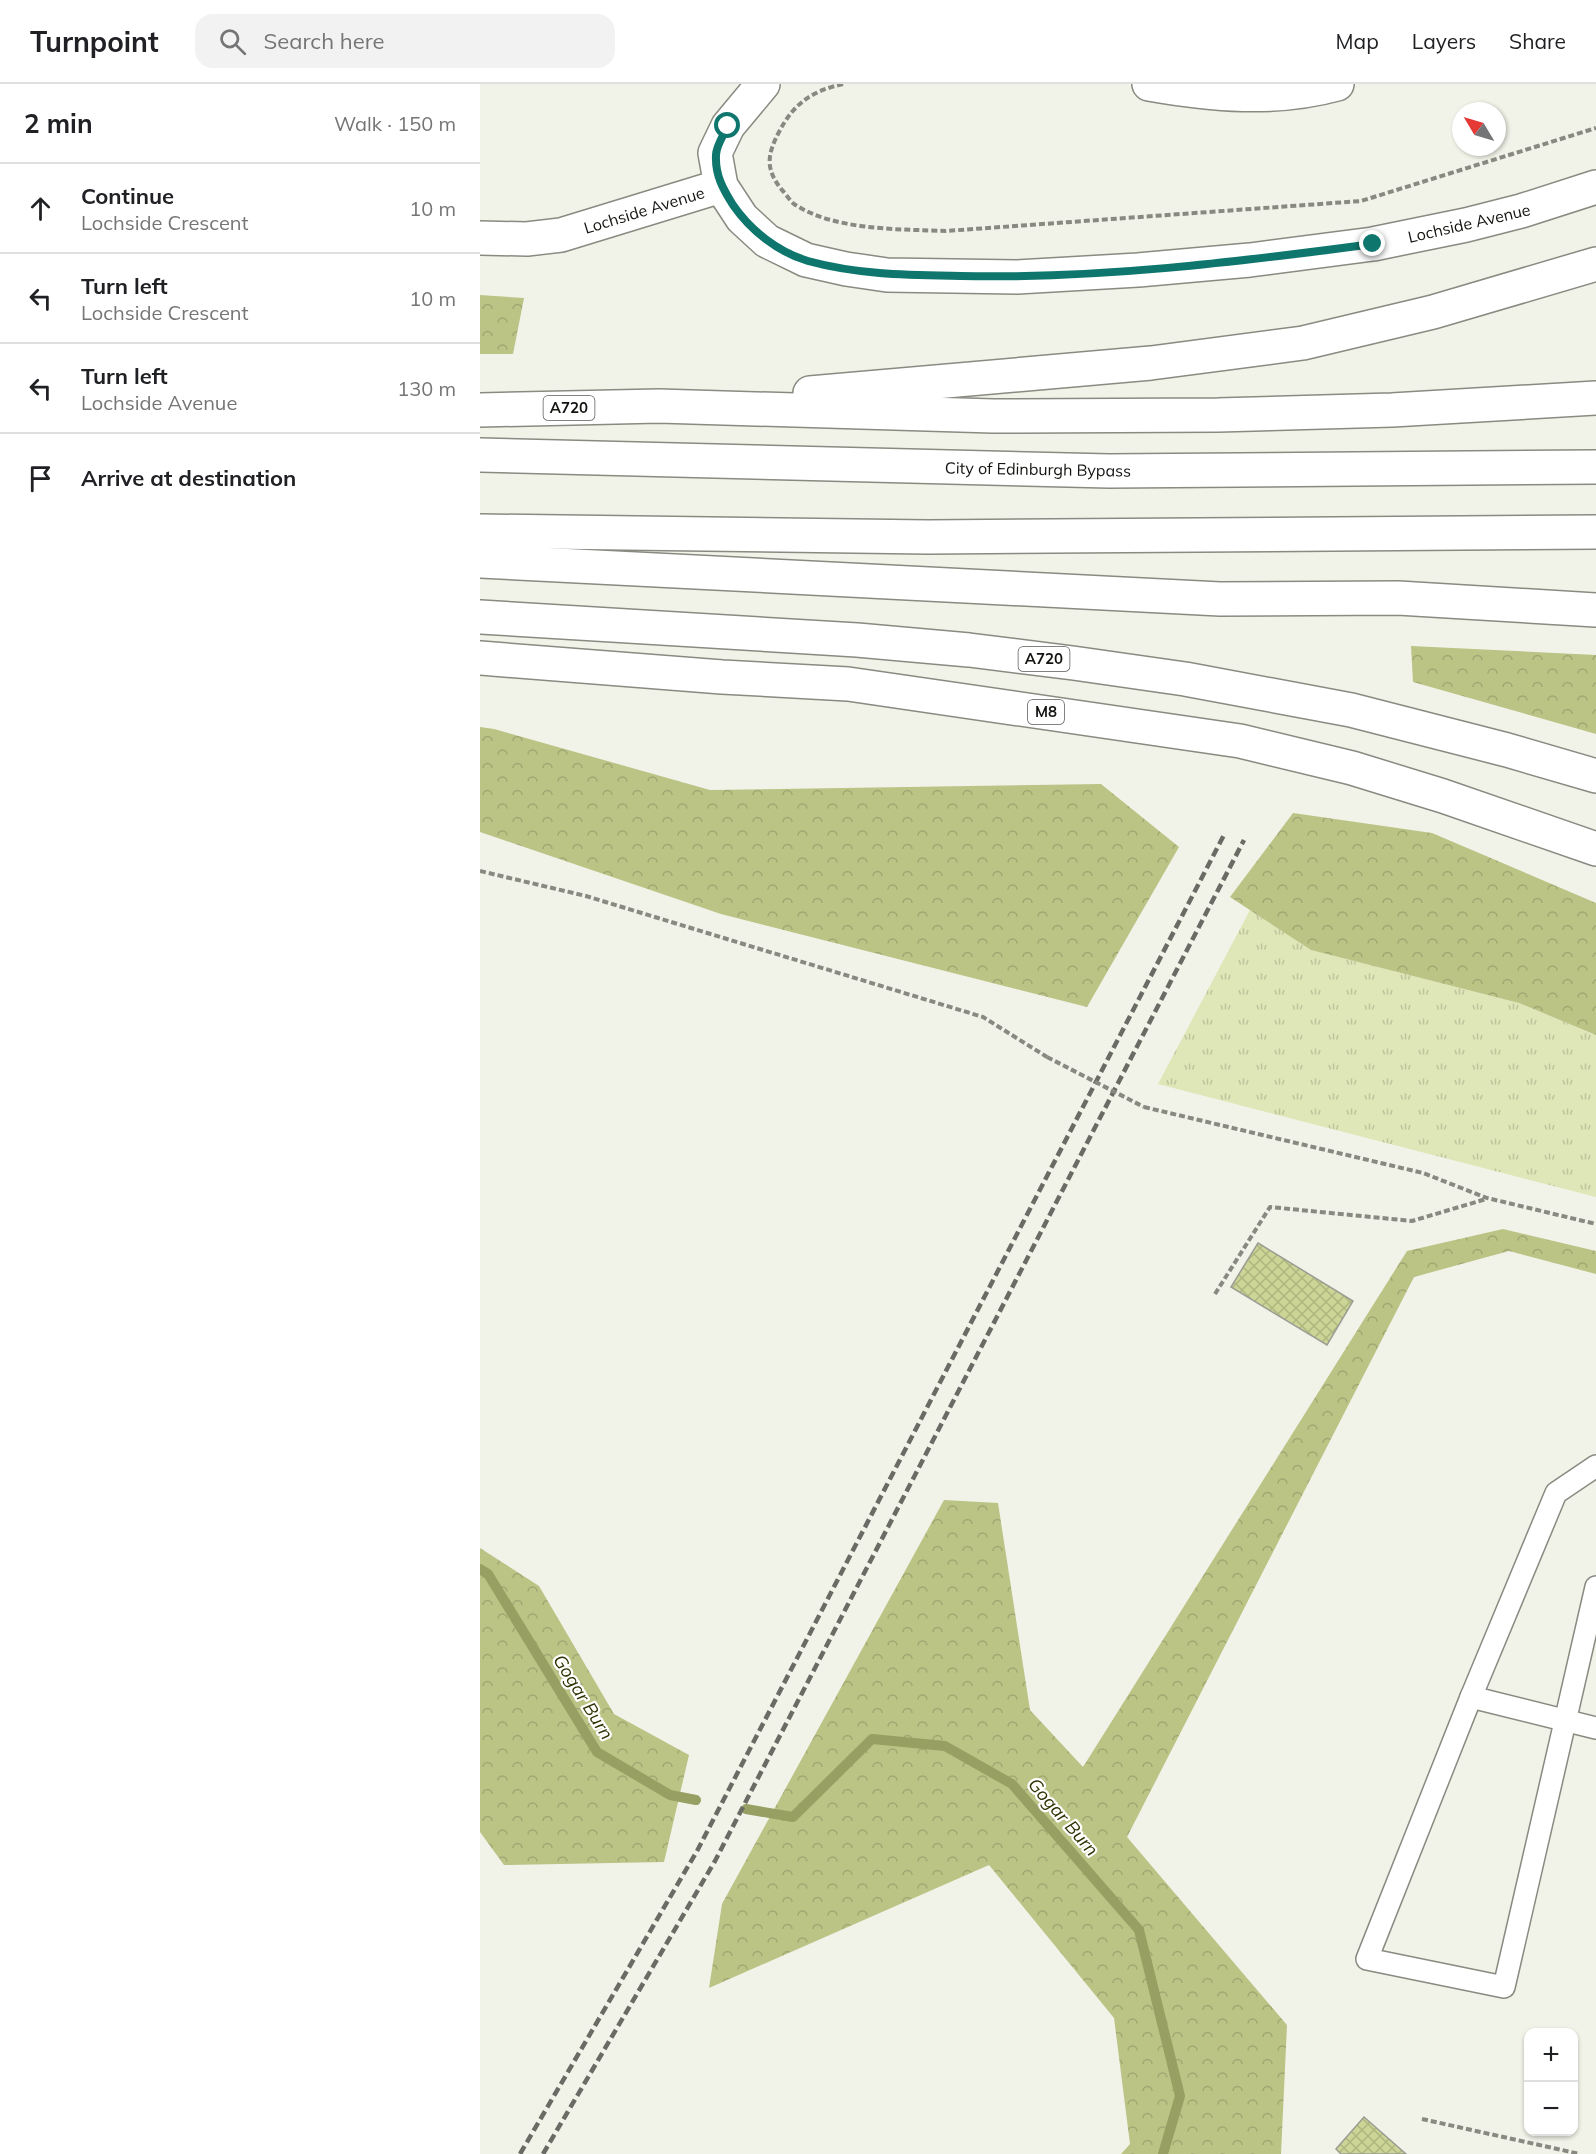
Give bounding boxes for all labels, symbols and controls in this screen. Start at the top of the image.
search box [195,14,615,68]
text: Turnpoint [30,24,159,59]
icon: search [216,25,249,58]
text: Search here [264,27,384,55]
text: Map [1336,28,1379,54]
text: Layers [1412,28,1476,54]
text: Share [1509,28,1566,54]
north arrow [1452,102,1506,156]
text: 2 min [24,107,93,140]
text: Walk · 150 m [334,111,456,136]
route start [714,112,740,138]
text: Continue [81,182,174,210]
street label: Lochside Avenue [581,182,707,238]
icon: ahead [24,192,57,225]
text: 10 m [409,196,456,221]
street label: Lochside Avenue [1406,199,1532,247]
text: Lochside Crescent [81,210,249,235]
route end [1359,230,1385,256]
text: Turn left [81,272,168,300]
icon: left [24,282,57,315]
text: 10 m [409,286,456,311]
text: Lochside Crescent [81,300,249,325]
text: Turn left [81,362,168,390]
icon: left [24,372,57,405]
text: 130 m [397,376,456,401]
text: Lochside Avenue [81,390,237,415]
road number: A720 [544,396,595,420]
street label: City of Edinburgh Bypass [945,457,1131,481]
icon: arrive [24,462,57,495]
text: Arrive at destination [81,464,296,492]
road number: A720 [1018,647,1070,671]
road number: M8 [1028,700,1064,724]
water label: Gogar Burn [548,1650,619,1744]
water label: Gogar Burn [1023,1773,1104,1860]
map controls [1524,2028,1578,2136]
button: + [1524,2028,1578,2082]
button: − [1524,2082,1578,2136]

